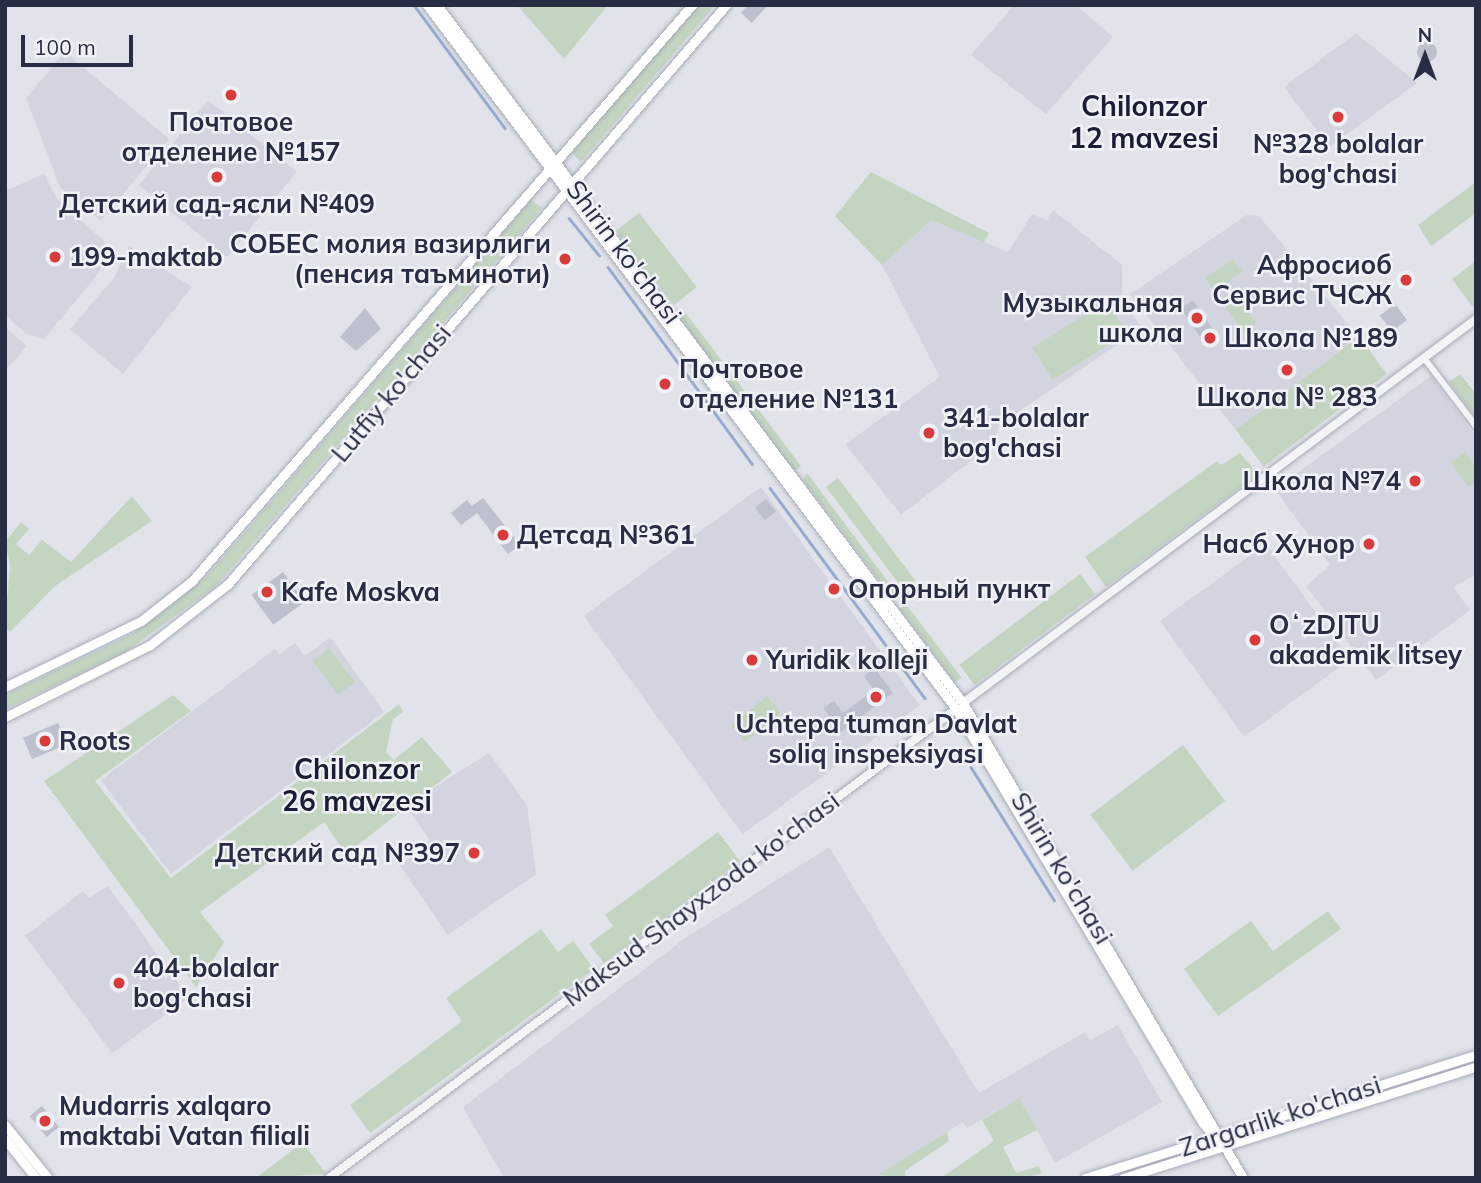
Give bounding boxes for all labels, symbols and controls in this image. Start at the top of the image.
scale bar [24,21,136,65]
north arrow [1390,21,1460,91]
text: N [1418,23,1432,47]
text: 100 m [34,34,96,60]
marker: Почтовое отделение №157 [223,87,239,103]
district label: Chilonzor 12 mavzesi [1069,89,1219,155]
place label: Почтовое отделение №157 [121,106,341,168]
marker: №328 bolalar bog'chasi [1330,109,1346,125]
place label: №328 bolalar bog'chasi [1253,128,1423,190]
marker: Детский сад-ясли №409 [209,169,225,185]
street label: Shirin ko'chasi [560,174,688,330]
place label: Детский сад-ясли №409 [59,188,375,220]
place label: СОБЕС молия вазирлиги (пенсия таъминоти) [230,228,551,290]
place label: 199-maktab [69,241,223,273]
marker: 199-maktab [47,249,63,265]
place label: Афросиоб Сервис ТЧСЖ [1212,249,1392,310]
marker: СОБЕС молия вазирлиги (пенсия таъминоти) [557,251,573,267]
marker: Афросиоб Сервис ТЧСЖ [1398,272,1414,288]
place label: Музыкальная школа [1003,287,1183,348]
marker: Музыкальная школа [1189,310,1205,326]
street label: Lutfiy ko'chasi [324,318,458,468]
place label: Школа №189 [1224,322,1398,354]
marker: Школа №189 [1202,330,1218,346]
place label: Почтовое отделение №131 [679,353,898,414]
marker: Школа № 283 [1279,362,1295,378]
marker: Почтовое отделение №131 [657,376,673,392]
place label: Школа № 283 [1196,381,1378,413]
place label: 341-bolalar bog'chasi [943,402,1089,464]
marker: 341-bolalar bog'chasi [921,425,937,441]
place label: Школа №74 [1243,465,1401,497]
marker: Школа №74 [1407,473,1423,489]
place label: Детсад №361 [517,519,695,551]
marker: Детсад №361 [495,527,511,543]
place label: Насб Хунор [1202,528,1355,560]
marker: Насб Хунор [1361,536,1377,552]
place label: Опорный пункт [848,573,1050,605]
place label: Kafe Moskva [281,576,440,608]
marker: Опорный пункт [826,581,842,597]
marker: Kafe Moskva [259,584,275,600]
place label: OʻzDJTU akademik litsey [1269,609,1462,670]
marker: OʻzDJTU akademik litsey [1247,632,1263,648]
place label: Yuridik kolleji [766,644,928,676]
marker: Yuridik kolleji [744,652,760,668]
marker: Uchtepa tuman Davlat soliq inspeksiyasi [868,689,884,705]
place label: Uchtepa tuman Davlat soliq inspeksiyasi [735,708,1017,770]
place label: Roots [59,725,130,757]
marker: Roots [37,733,53,749]
district label: Chilonzor 26 mavzesi [282,752,432,818]
street label: Maksud Shayxzoda ko'chasi [557,785,845,1013]
street label: Shirin ko'chasi [1004,786,1120,950]
place label: Детский сад №397 [215,837,460,869]
marker: Детский сад №397 [466,845,482,861]
place label: 404-bolalar bog'chasi [133,952,279,1014]
marker: 404-bolalar bog'chasi [111,975,127,991]
street label: Zargarlik ko'chasi [1175,1069,1385,1163]
place label: Mudarris xalqaro maktabi Vatan filiali [59,1090,310,1152]
marker: Mudarris xalqaro maktabi Vatan filiali [37,1113,53,1129]

